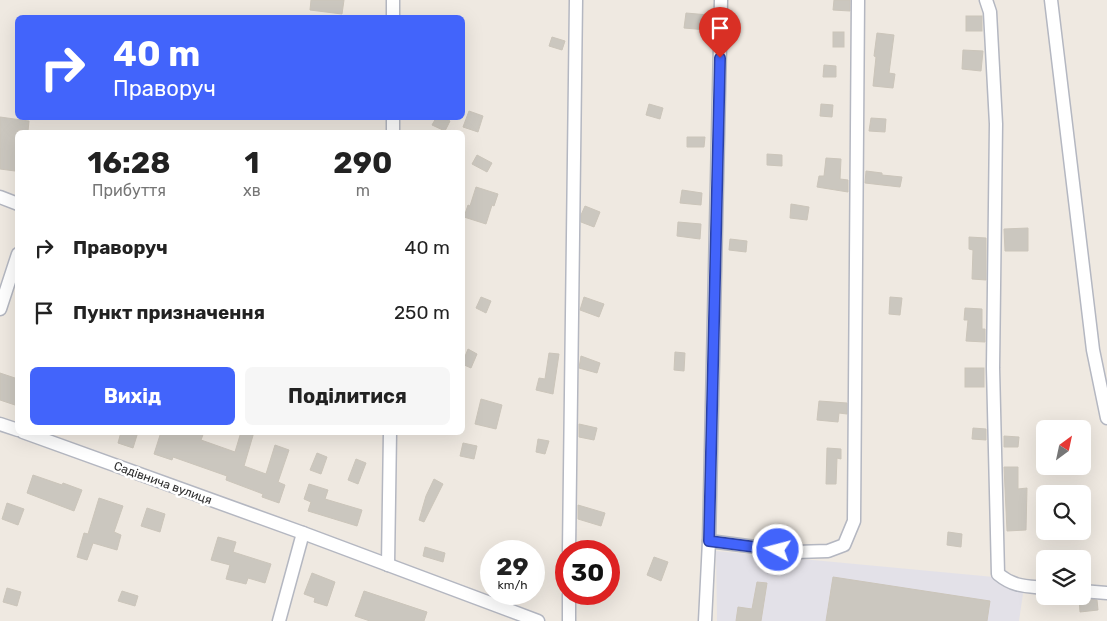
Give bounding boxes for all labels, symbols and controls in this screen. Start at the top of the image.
pin [699,7,741,58]
icon: arrive [706,14,734,42]
text: 40 m [113,33,200,75]
icon: right [30,35,95,100]
text: Праворуч [113,75,216,102]
text: 16:28 [88,145,171,181]
text: 1 [244,145,259,181]
text: 290 [333,145,392,181]
text: Прибуття [92,181,166,200]
text: хв [243,181,261,200]
text: m [356,181,370,200]
icon: right [30,234,58,262]
text: Праворуч [73,236,168,259]
text: 40 m [405,236,450,259]
icon: arrive [30,299,58,327]
text: Пункт призначення [73,301,265,324]
text: 250 m [394,301,450,324]
button: Вихід [30,367,235,425]
button: Поділитися [245,367,450,425]
north arrow [1036,420,1091,475]
map controls [1036,420,1091,605]
street label: Садівнича вулиця [112,459,214,507]
button: search [1036,485,1091,540]
position arrow [751,523,803,575]
speed limit sign: 30 [555,540,620,605]
button: layers [1036,550,1091,605]
text: 29 [496,552,529,581]
text: km/h [498,578,527,592]

